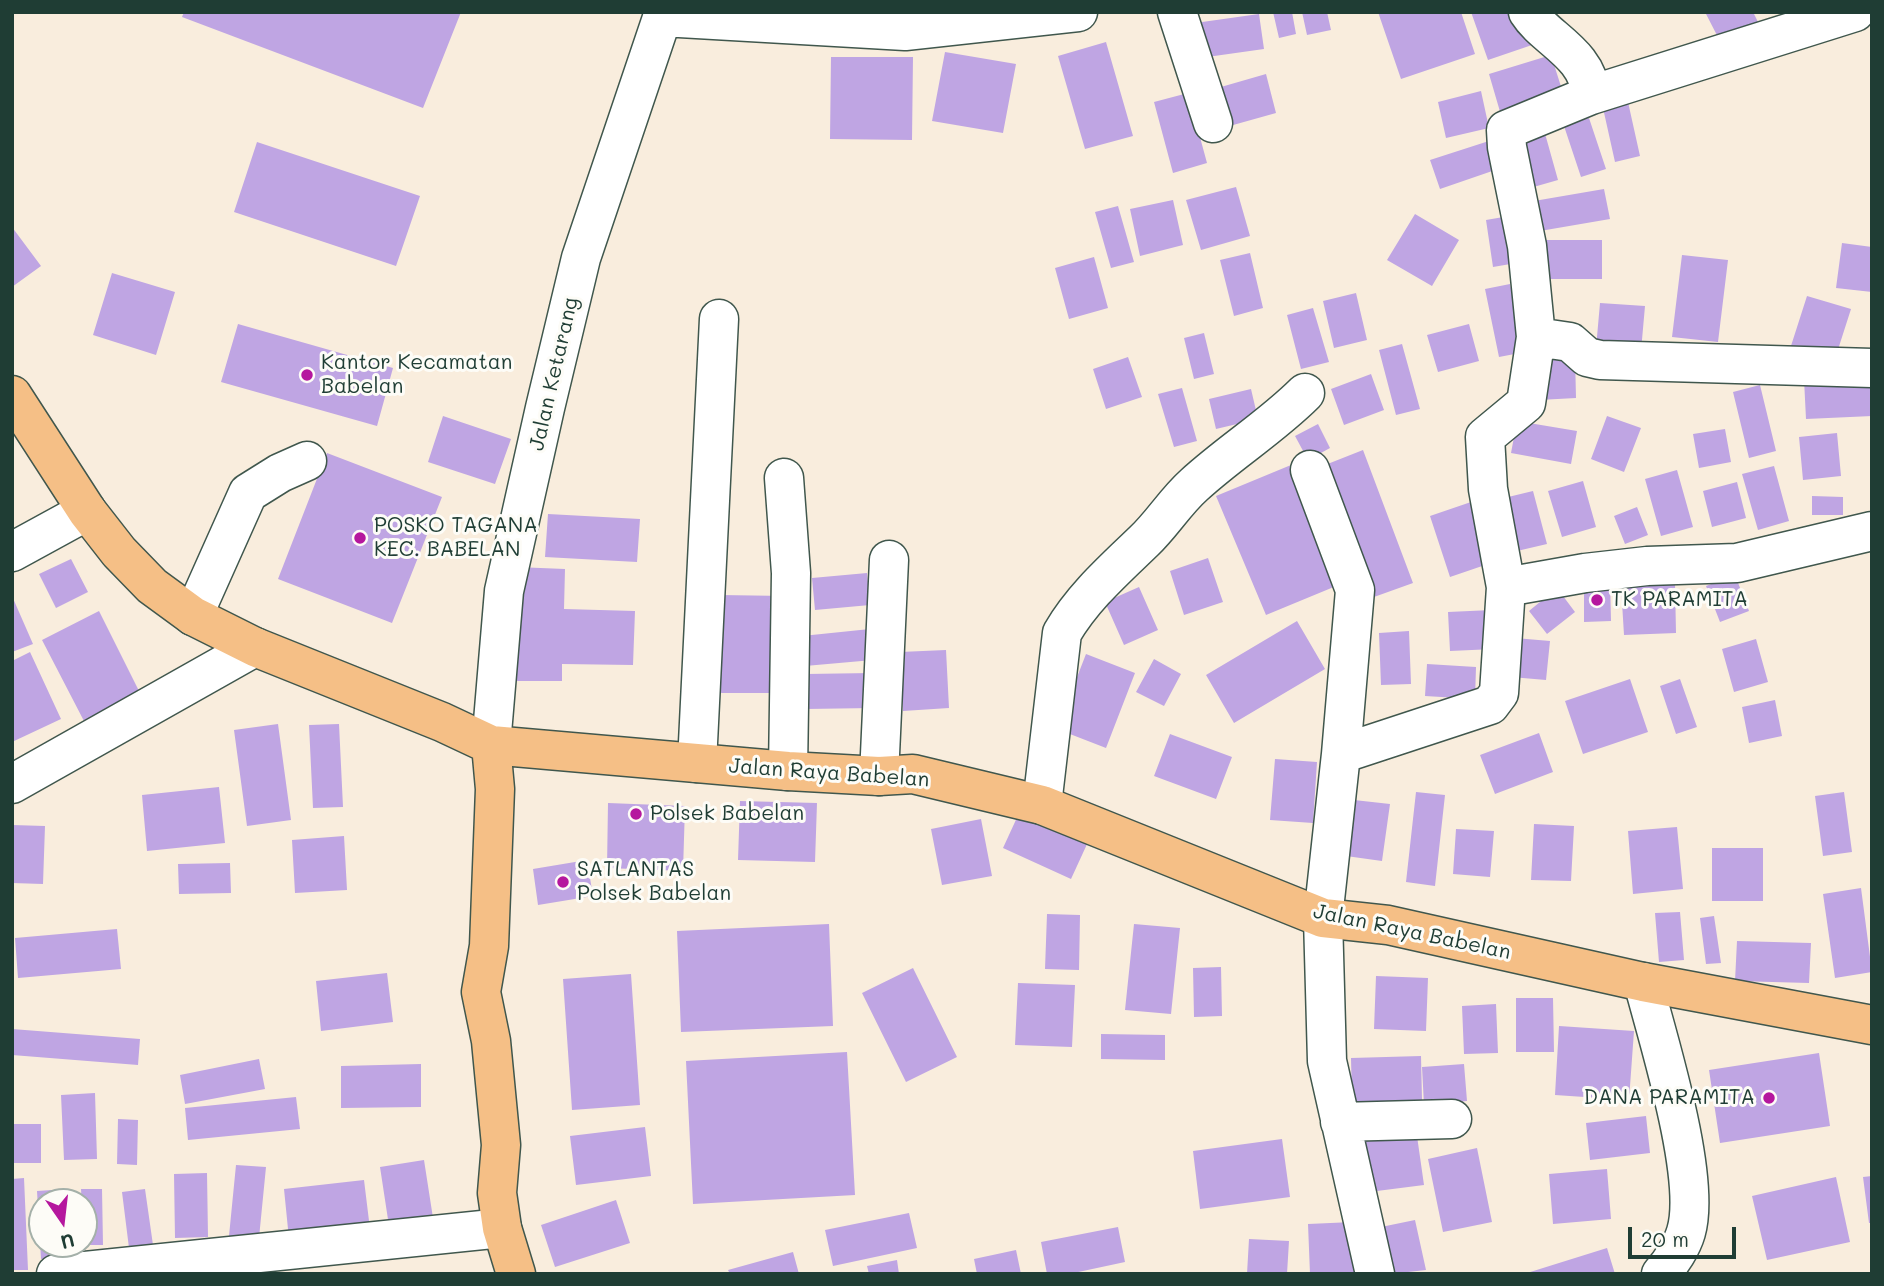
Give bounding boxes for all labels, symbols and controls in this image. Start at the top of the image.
street label: Jalan Ketarang [524,295,584,453]
place label: Kantor Kecamatan Babelan [321,350,512,400]
marker: Kantor Kecamatan Babelan [299,367,315,383]
place label: POSKO TAGANA KEC. BABELAN [374,513,538,563]
marker: POSKO TAGANA KEC. BABELAN [352,530,368,546]
place label: TK PARAMITA [1611,587,1748,613]
marker: TK PARAMITA [1589,592,1605,608]
street label: Jalan Raya Babelan [728,753,930,793]
place label: Polsek Babelan [650,801,804,827]
marker: Polsek Babelan [628,806,644,822]
place label: SATLANTAS Polsek Babelan [577,857,731,907]
marker: SATLANTAS Polsek Babelan [555,874,571,890]
street label: Jalan Raya Babelan [1311,899,1513,965]
place label: DANA PARAMITA [1583,1085,1755,1111]
marker: DANA PARAMITA [1761,1090,1777,1106]
north arrow [28,1188,98,1258]
scale bar [1632,1212,1741,1256]
text: 20 m [1641,1225,1689,1252]
text: U [58,1228,77,1256]

